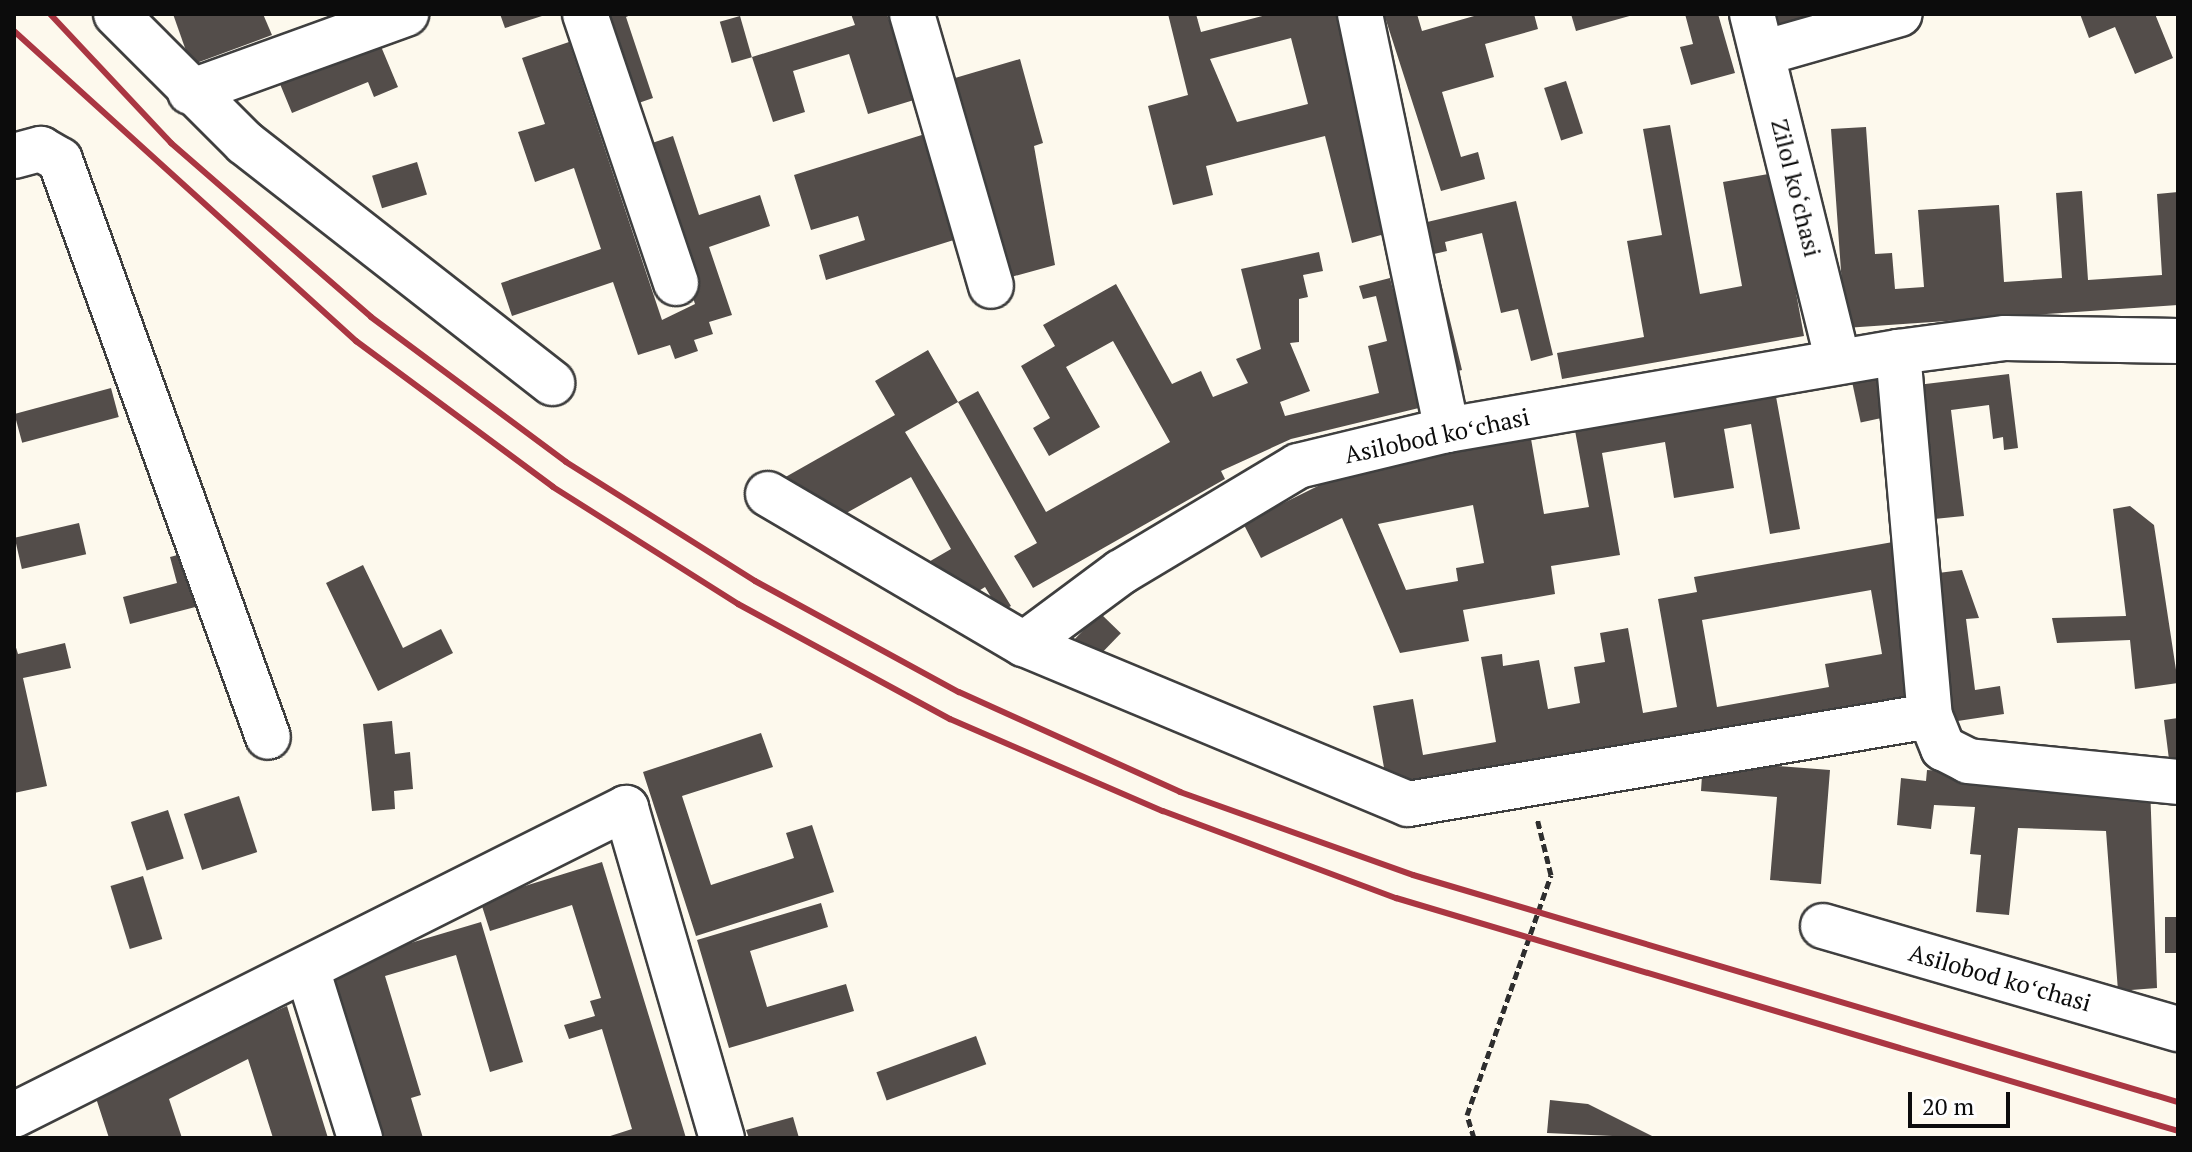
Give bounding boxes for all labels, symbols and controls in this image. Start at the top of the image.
street label: Zilol ko‘chasi [1765,116,1827,260]
street label: Asilobod koʻchasi [1342,402,1532,470]
street label: Asilobod koʻchasi [1905,938,2095,1018]
scale bar [1912,1076,2014,1126]
text: 20 m [1922,1090,1974,1122]

